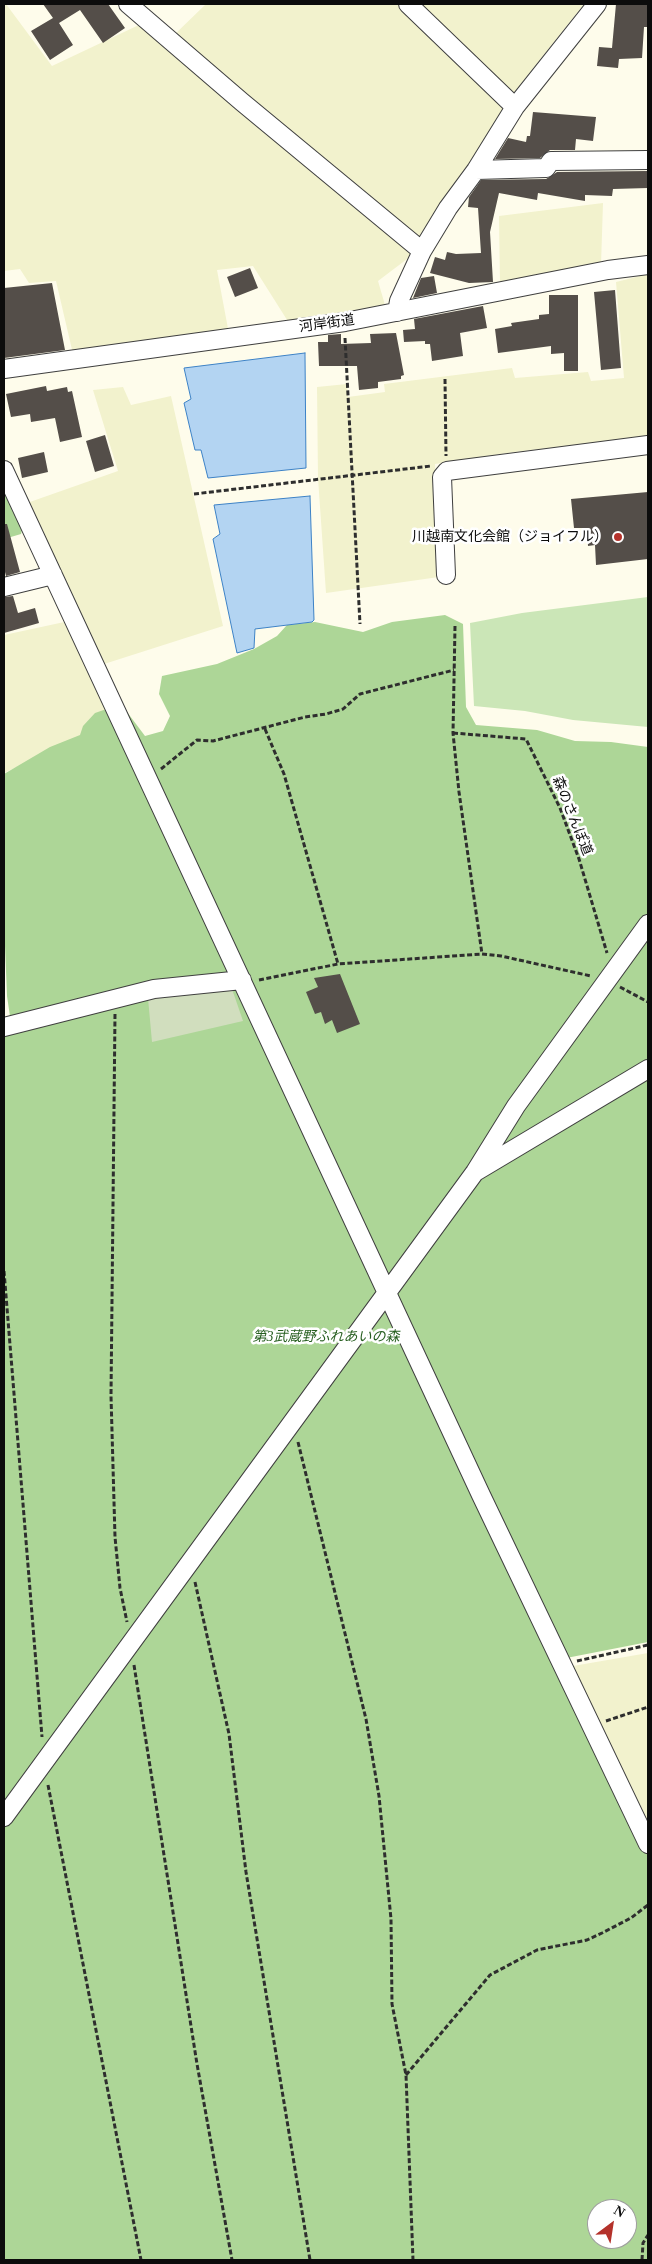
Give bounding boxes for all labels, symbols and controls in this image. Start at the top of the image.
street label: 河岸街道 [298,312,356,336]
place label: 川越南文化会館（ジョイフル） [412,529,608,545]
marker: 川越南文化会館（ジョイフル） [612,531,624,543]
street label: 森のさんぽ道 [548,774,596,858]
park label: 第3武蔵野ふれあいの森 [253,1329,399,1345]
north arrow [587,2199,637,2249]
text: N [611,2203,628,2221]

